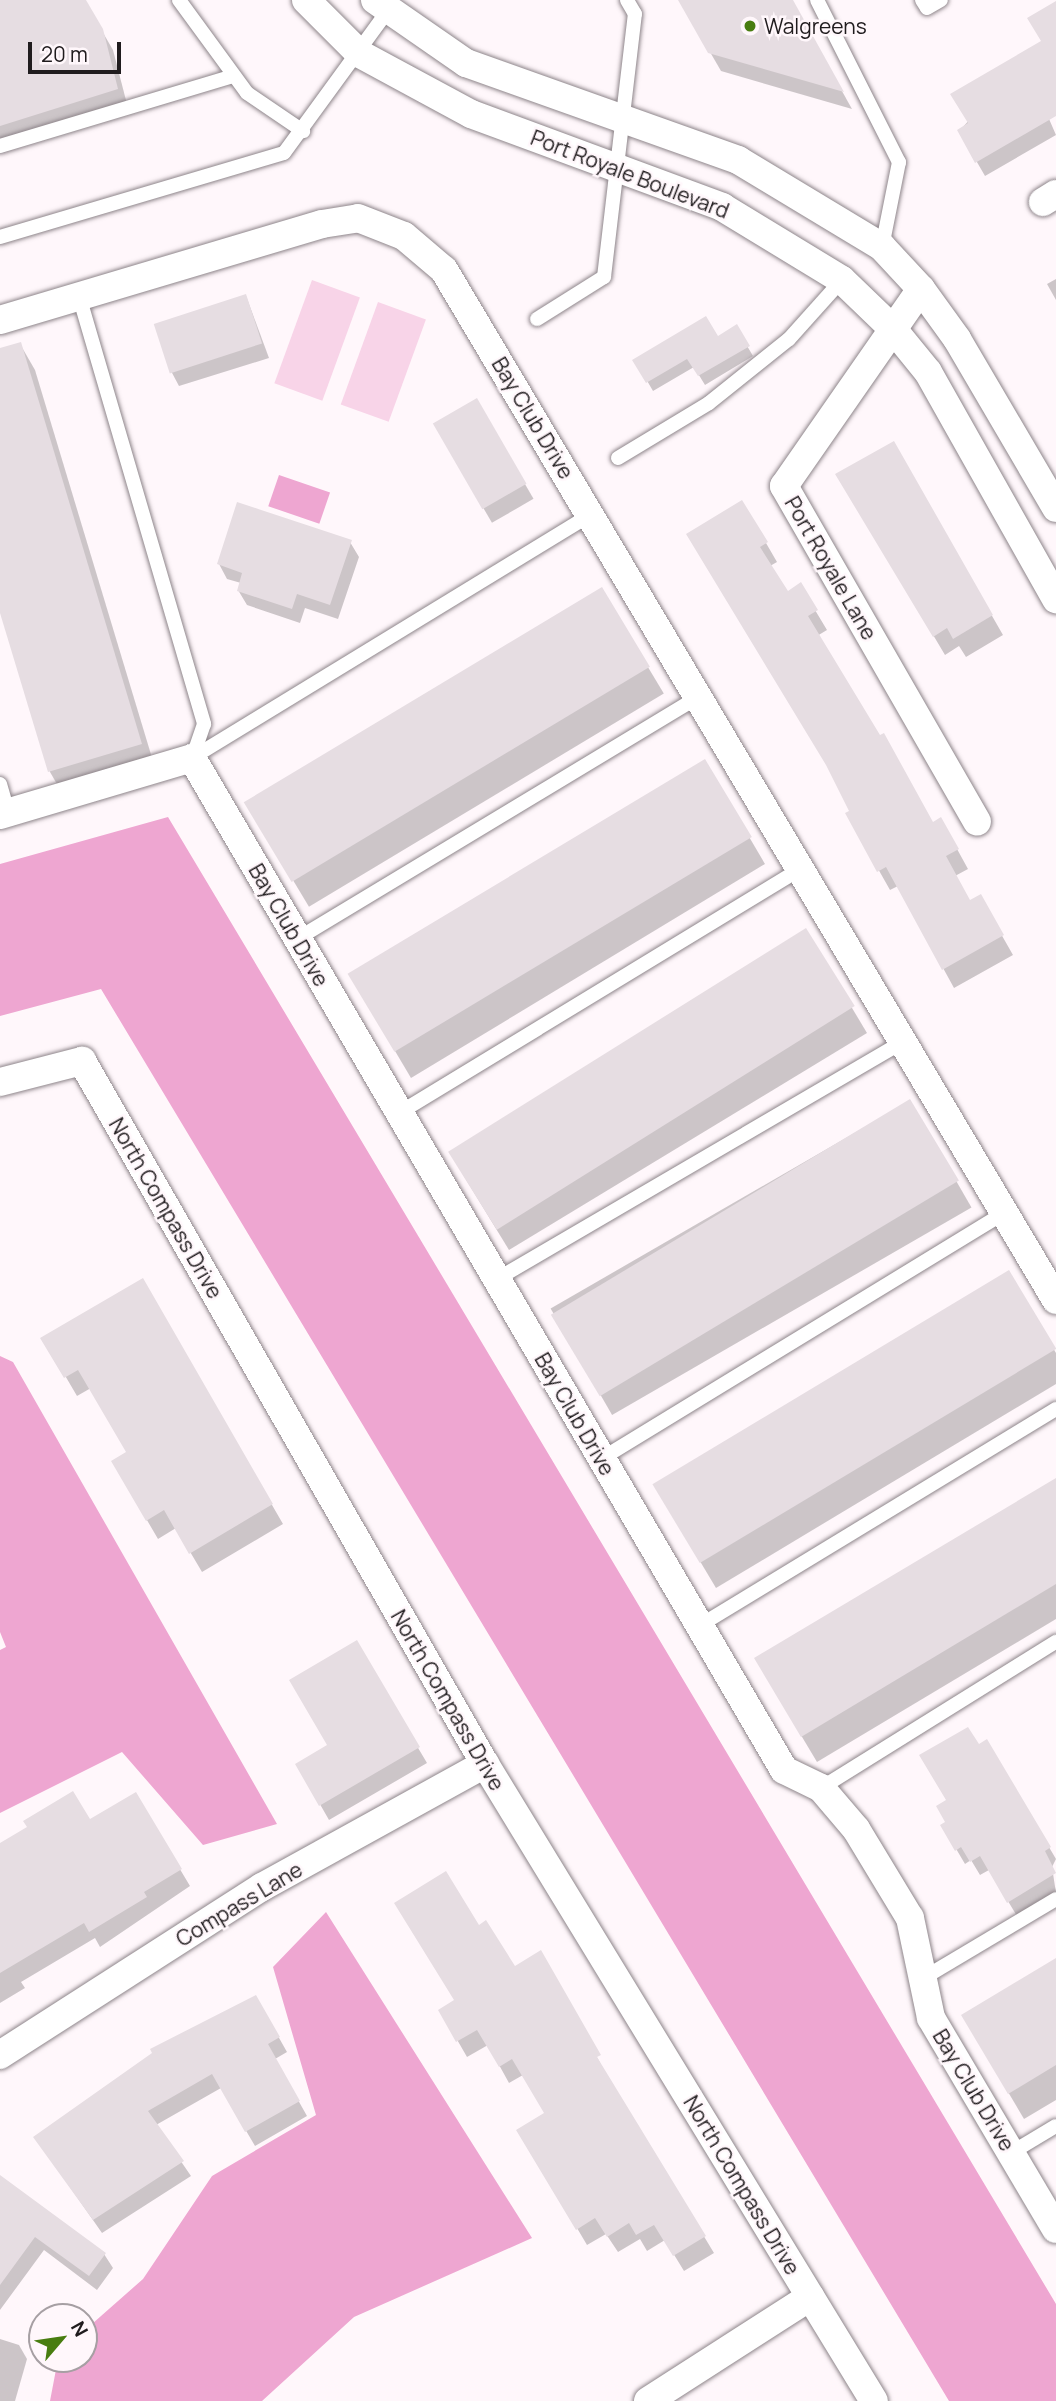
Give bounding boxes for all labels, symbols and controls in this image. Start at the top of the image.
place label: Walgreens [764,13,867,39]
marker: Walgreens [742,18,758,34]
scale bar [32,28,124,72]
text: 20 m [41,40,88,68]
street label: Port Royale Boulevard [527,125,733,223]
street label: Bay Club Drive [487,353,579,483]
street label: Port Royale Lane [780,492,882,644]
street label: Bay Club Drive [244,859,334,991]
street label: North Compass Drive [104,1113,228,1303]
street label: Bay Club Drive [530,1348,620,1480]
street label: North Compass Drive [386,1605,510,1795]
street label: Compass Lane [171,1856,307,1952]
street label: Bay Club Drive [928,2025,1020,2155]
street label: North Compass Drive [679,2091,805,2279]
north arrow [28,2303,98,2373]
text: N [65,2317,94,2341]

